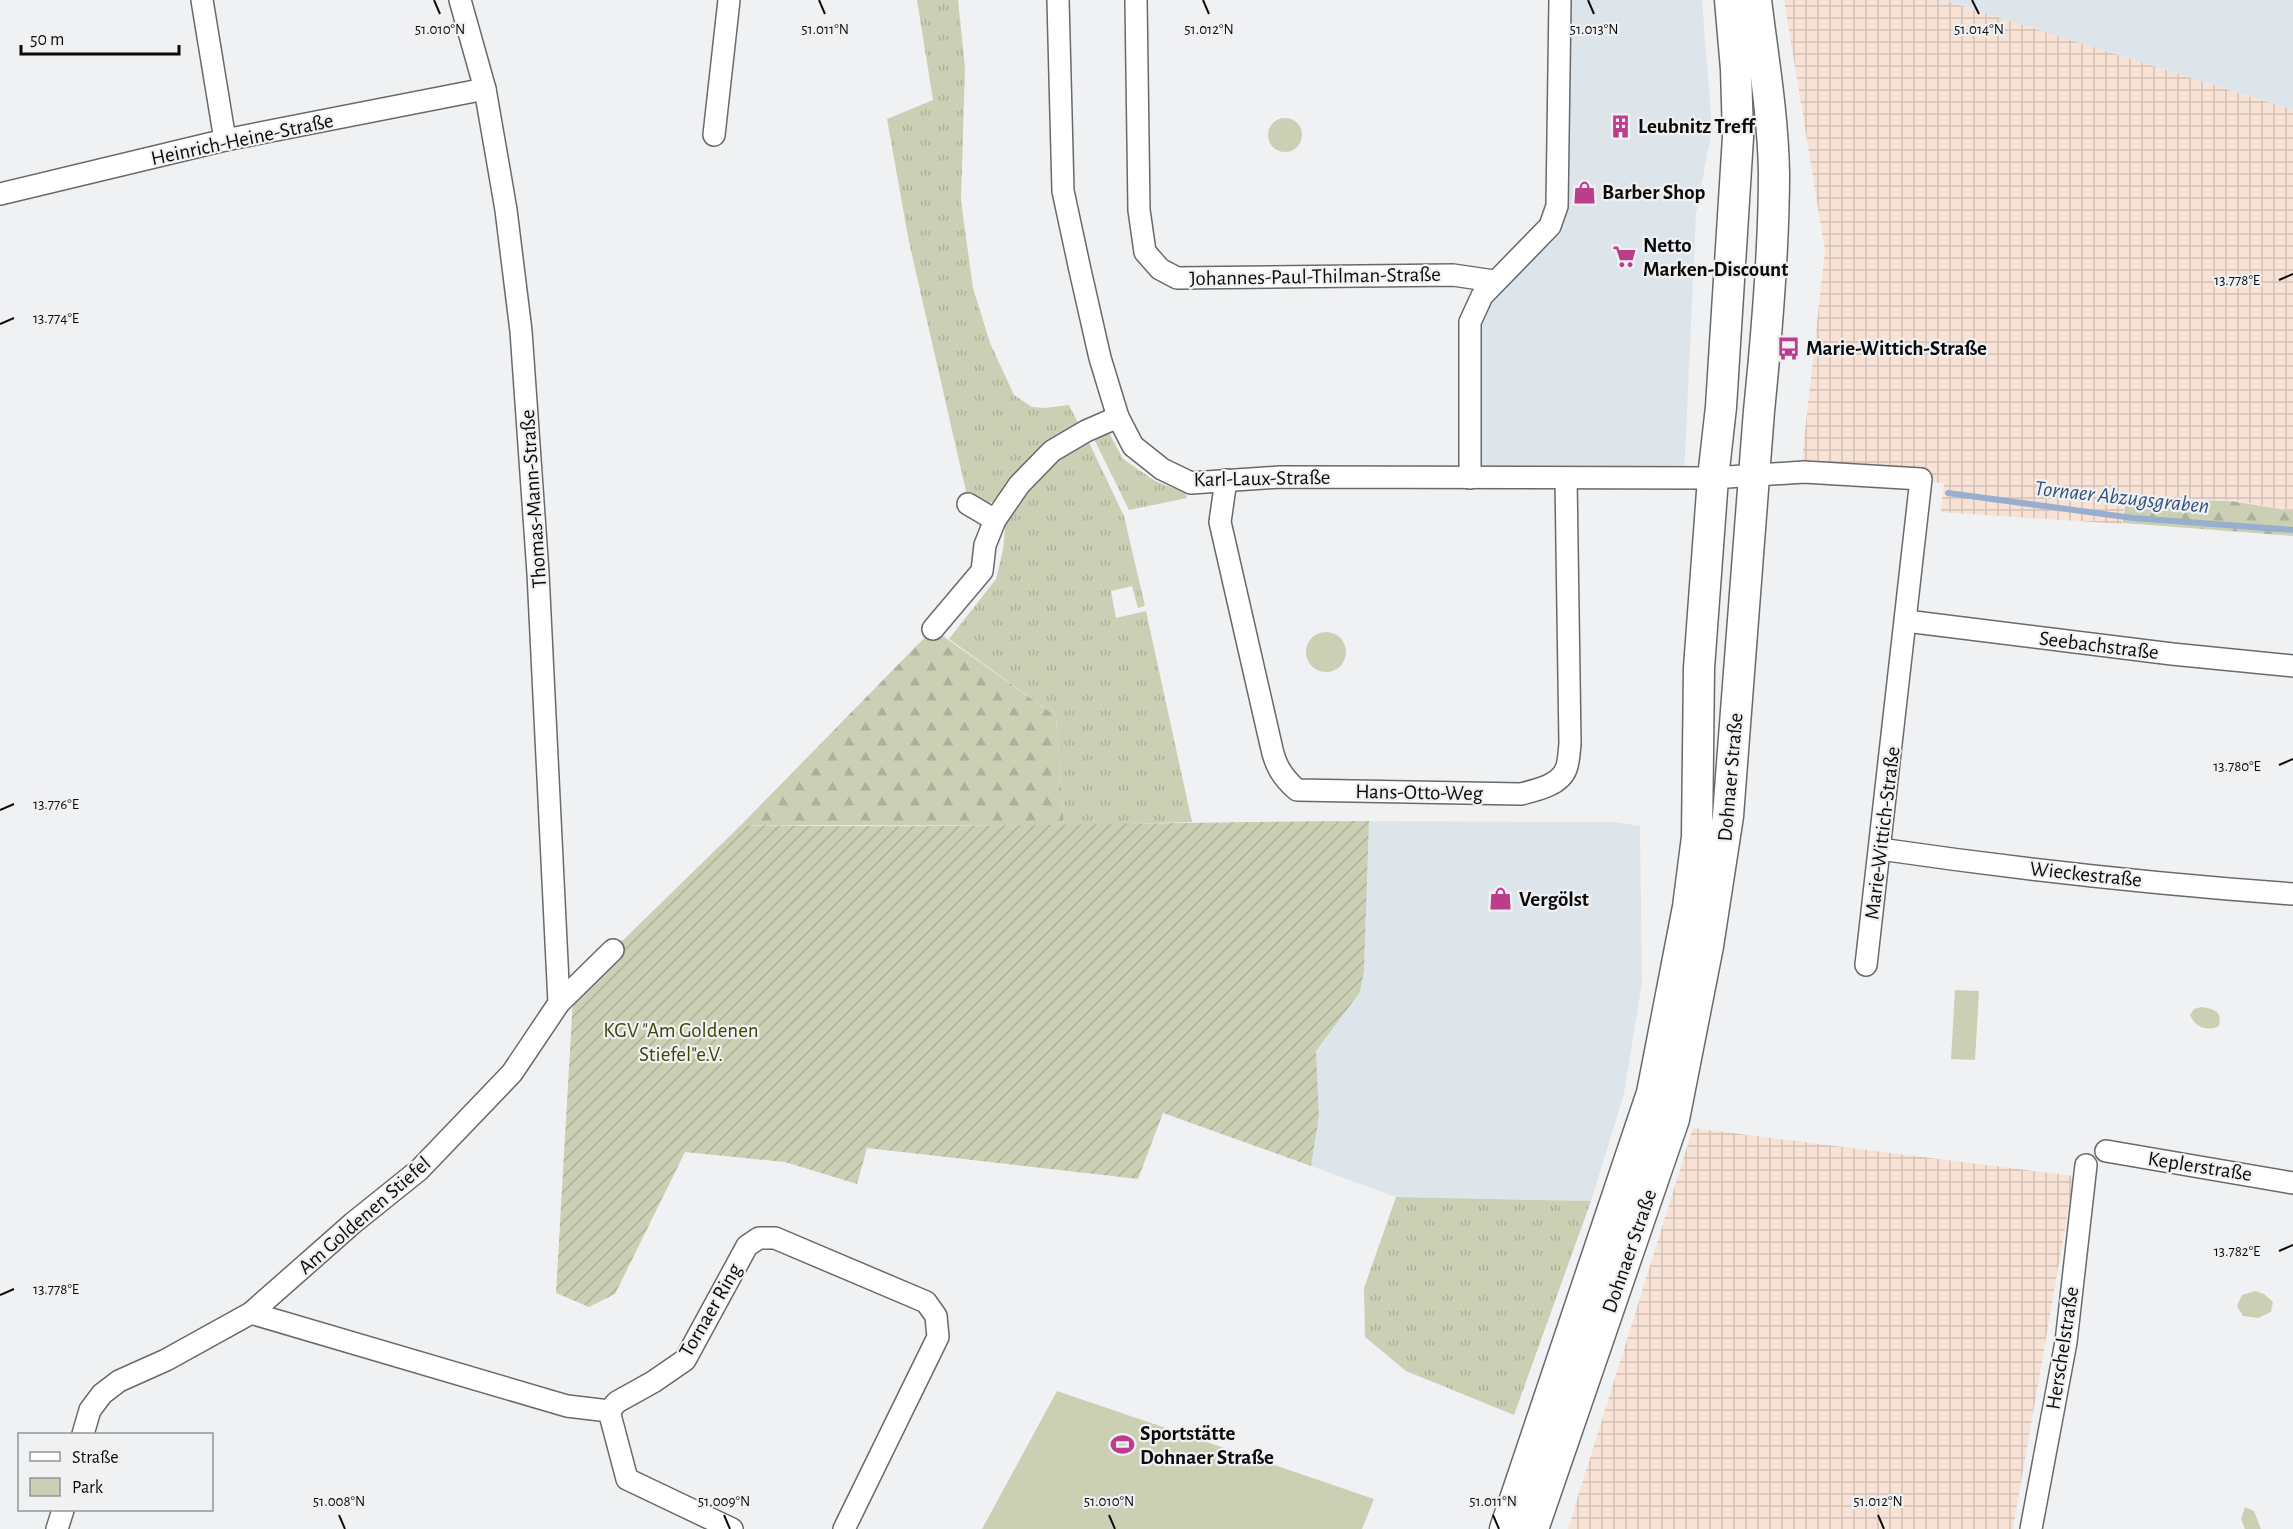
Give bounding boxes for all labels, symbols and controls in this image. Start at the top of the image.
scale bar [21,18,178,56]
text: 51.010°N [415,22,465,37]
text: 51.011°N [801,22,849,37]
text: 51.012°N [1184,22,1234,37]
text: 51.013°N [1570,22,1618,37]
text: 51.014°N [1954,22,2004,37]
text: 50 m [30,31,64,49]
street label: Heinrich-Heine-Straße [149,110,335,169]
building icon: Leubnitz Treff [1607,113,1633,139]
place label: Leubnitz Treff [1638,116,1757,137]
shop icon: Barber Shop [1571,179,1597,205]
place label: Barber Shop [1602,182,1706,203]
place label: Netto Marken-Discount [1643,235,1788,280]
supermarket icon: Netto Marken-Discount [1612,244,1638,270]
street label: Johannes-Paul-Thilman-Straße [1189,264,1441,289]
text: 13.778°E [2214,273,2260,288]
text: 13.774°E [33,311,79,326]
bus stop icon: Marie-Wittich-Straße [1775,335,1801,361]
place label: Marie-Wittich-Straße [1806,338,1987,359]
street label: Thomas-Mann-Straße [517,409,550,589]
street label: Karl-Laux-Straße [1193,467,1331,490]
water label: Tornaer Abzugsgraben [2033,477,2210,517]
street label: Seebachstraße [2038,628,2160,663]
street label: Dohnaer Straße [1714,712,1747,842]
street label: Marie-Wittich-Straße [1861,745,1904,921]
text: 13.780°E [2213,759,2261,774]
street label: Hans-Otto-Weg [1355,781,1484,804]
text: 13.776°E [33,797,79,812]
street label: Wieckestraße [2029,858,2143,891]
shop icon: Vergölst [1488,886,1514,912]
place label: Vergölst [1519,889,1589,910]
park label: KGV "Am Goldenen Stiefel"e.V. [603,1020,759,1065]
street label: Keplerstraße [2146,1148,2253,1185]
street label: Am Goldenen Stiefel [294,1153,434,1278]
street label: Dohnaer Straße [1599,1187,1660,1316]
text: 13.782°E [2214,1244,2260,1259]
street label: Tornaer Ring [675,1259,746,1361]
text: 13.778°E [33,1282,79,1297]
street label: Herschelstraße [2042,1285,2083,1411]
place label: Sportstätte Dohnaer Straße [1140,1423,1274,1468]
sports icon: Sportstätte Dohnaer Straße [1109,1432,1135,1458]
legend [18,1433,213,1511]
text: Straße [72,1449,118,1467]
text: Park [72,1479,104,1497]
text: 51.008°N [313,1494,365,1509]
text: 51.009°N [698,1494,750,1509]
text: 51.010°N [1084,1494,1134,1509]
text: 51.011°N [1469,1494,1517,1509]
text: 51.012°N [1853,1494,1903,1509]

